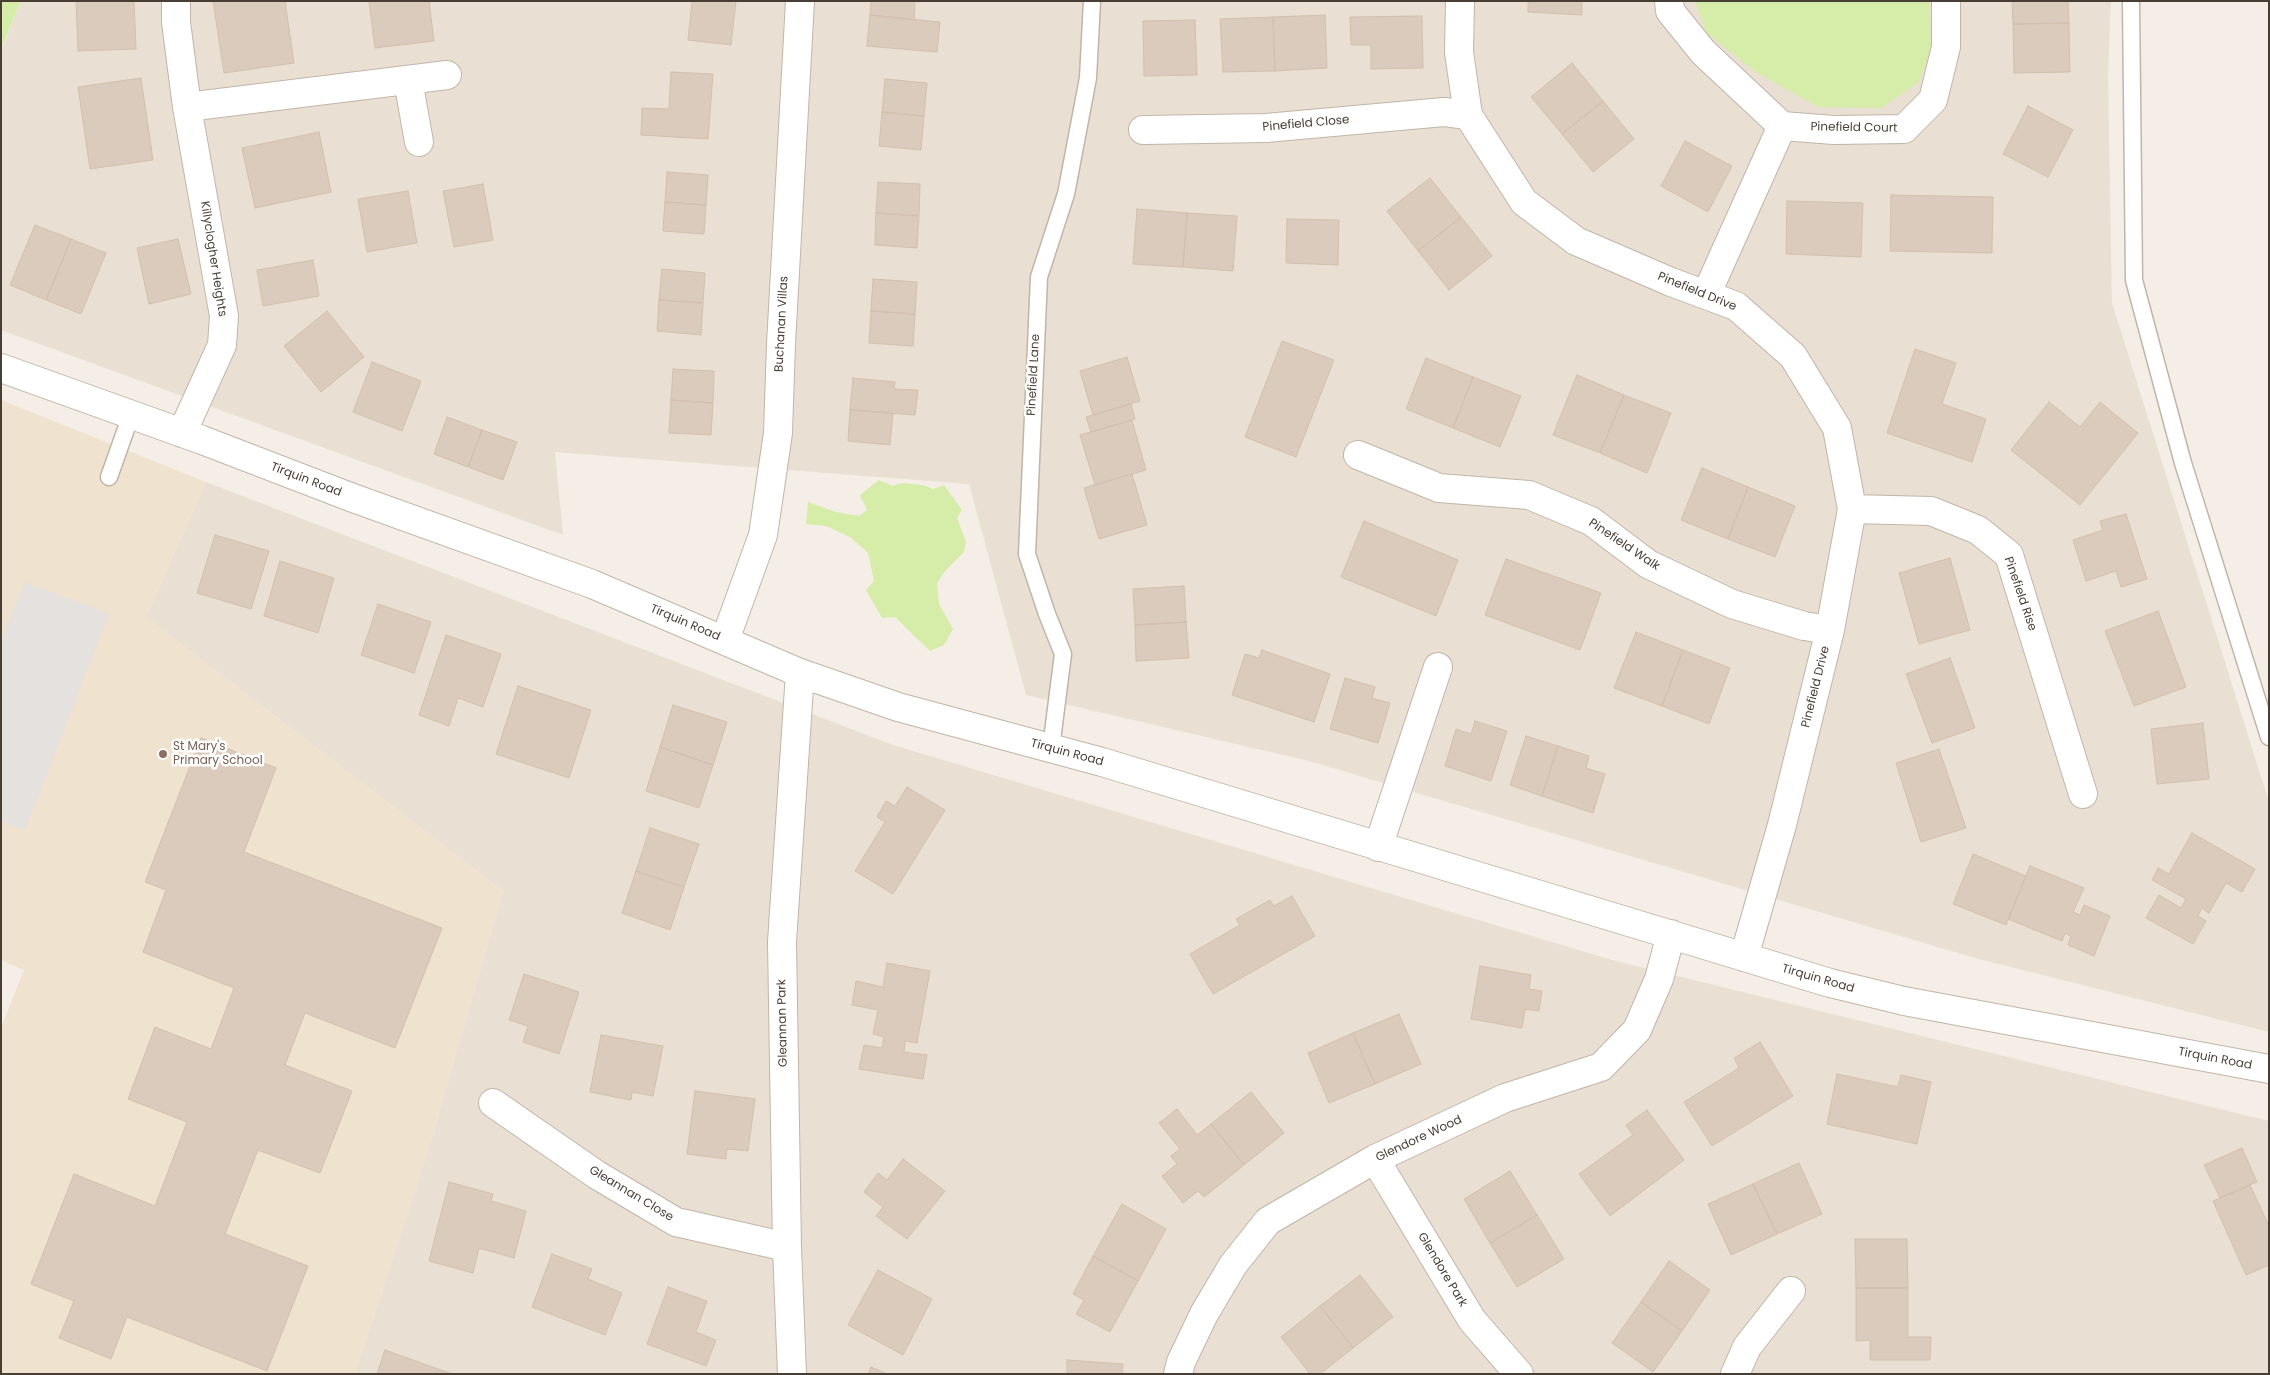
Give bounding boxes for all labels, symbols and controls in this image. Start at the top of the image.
street label: Pinefield Close [1262,113,1350,135]
street label: Pinefield Court [1810,120,1898,136]
street label: Killyclogher Heights [197,200,229,318]
street label: Pinefield Drive [1655,270,1739,314]
street label: Buchanan Villas [772,276,792,372]
street label: Pinefield Lane [1025,334,1043,416]
street label: Tirquin Road [269,460,343,500]
street label: Pinefield Walk [1586,516,1662,574]
street label: Pinefield Rise [2001,555,2039,633]
street label: Tirquin Road [648,602,722,644]
street label: Pinefield Drive [1799,645,1833,729]
street label: Tirquin Road [1029,736,1105,770]
place label: St Mary's Primary School [173,740,263,768]
marker: St Mary's Primary School [157,748,169,760]
street label: Tirquin Road [1780,962,1856,996]
street label: Gleannan Park [775,979,791,1067]
street label: Tirquin Road [2177,1045,2253,1073]
street label: Glendore Wood [1374,1113,1464,1165]
street label: Gleannan Close [586,1163,676,1225]
street label: Glendore Park [1414,1230,1470,1310]

